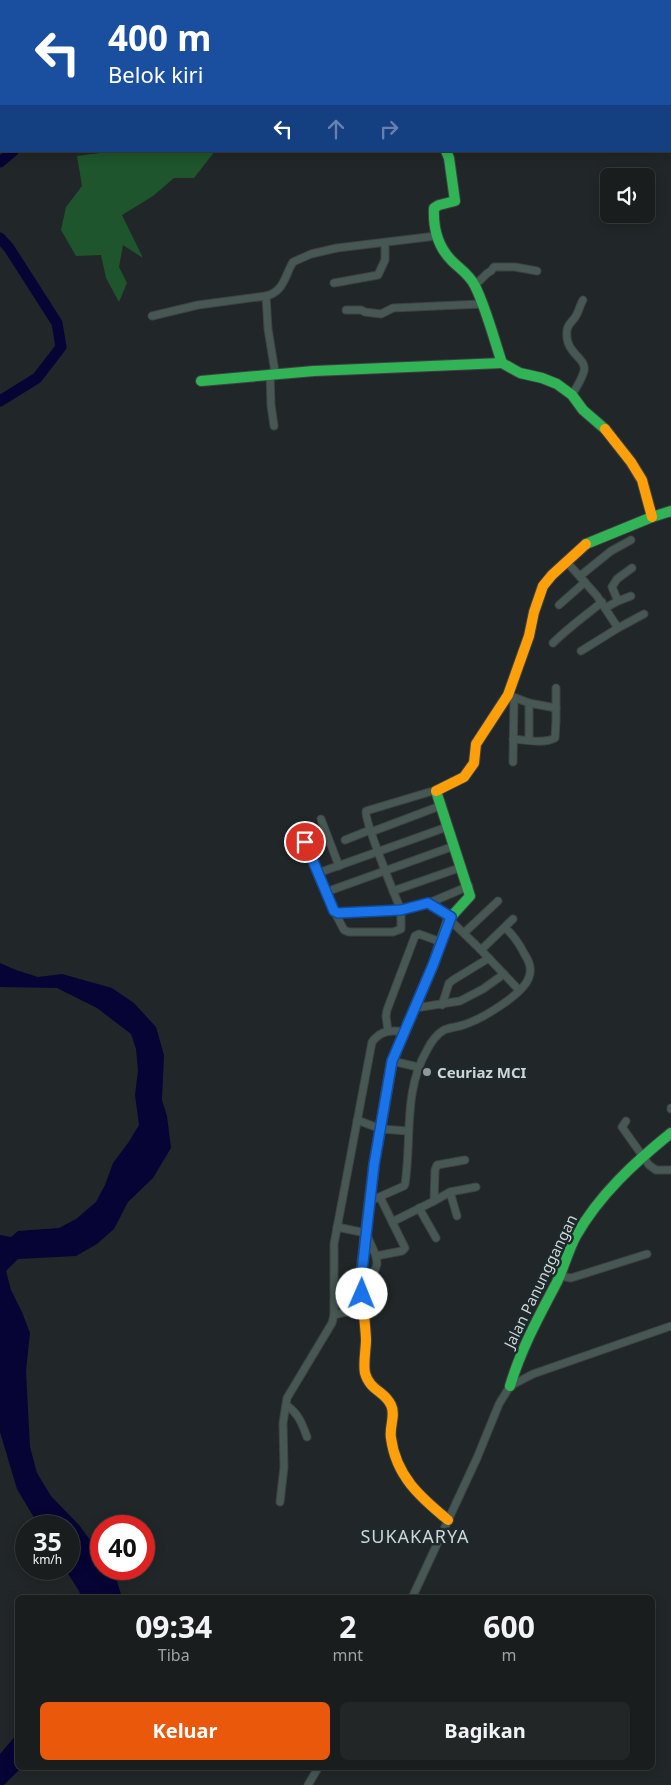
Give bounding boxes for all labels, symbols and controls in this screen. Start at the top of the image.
text: 400 m [108,14,211,61]
icon: left [25,20,90,85]
text: Belok kiri [108,59,203,89]
icon: left [269,115,297,143]
icon: ahead [322,115,350,143]
icon: right [375,115,403,143]
map controls [600,168,655,223]
button: sound [600,168,655,223]
pin [284,821,326,863]
icon: arrive [291,828,319,856]
place label: Ceuriaz MCI [437,1062,527,1082]
marker: Ceuriaz MCI [421,1066,433,1078]
street label: Jalan Panunggangan [498,1211,581,1353]
position arrow [335,1267,387,1319]
speed limit sign: 40 [90,1515,155,1580]
text: 35 [33,1524,62,1558]
district label: SUKAKARYA [360,1524,470,1548]
text: km/h [33,1551,62,1568]
text: 09:34 [135,1606,212,1647]
text: 2 [339,1606,356,1647]
text: 600 [483,1606,535,1647]
text: Tiba [158,1644,190,1666]
text: mnt [332,1644,363,1666]
text: m [502,1644,517,1666]
button: Keluar [40,1702,330,1760]
button: Bagikan [340,1702,630,1760]

